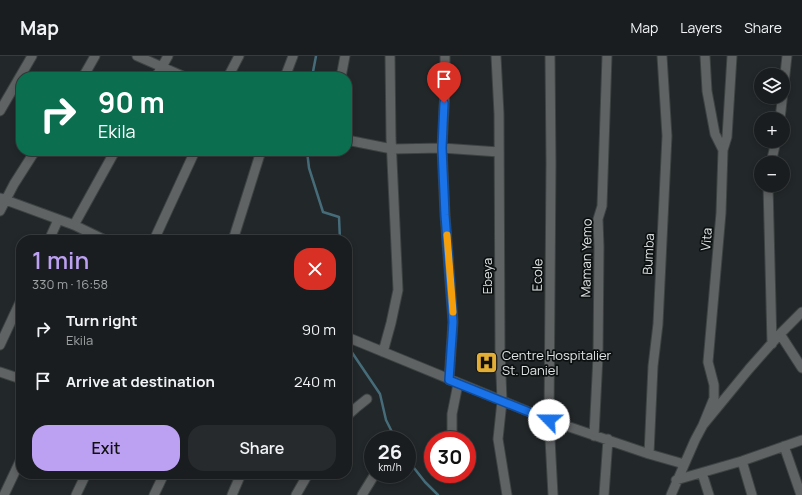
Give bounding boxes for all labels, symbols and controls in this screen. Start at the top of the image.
text: Map [20,15,59,41]
text: Map [630,18,658,37]
text: Layers [680,18,722,37]
text: Share [744,18,782,37]
pin [427,62,461,103]
icon: arrive [433,68,455,90]
map controls [754,68,790,192]
button: layers [754,68,790,104]
text: 90 m [98,83,165,121]
icon: right [32,88,84,140]
button: + [754,112,790,148]
text: Ekila [98,119,136,143]
button: − [754,156,790,192]
street label: Maman Yemo [576,218,596,298]
street label: Vita [696,227,716,251]
street label: Bumba [638,233,658,275]
text: 1 min [32,243,89,276]
button: close [294,248,336,290]
street label: Ebeya [478,258,496,294]
street label: Ecole [528,258,546,292]
text: 330 m · 16:58 [32,275,108,293]
text: Turn right [66,310,137,331]
icon: right [32,318,54,340]
text: 90 m [302,319,336,340]
text: Ekila [66,331,93,349]
place label: Centre Hospitalier St. Daniel [502,346,612,379]
hospital icon: Centre Hospitalier St. Daniel [474,349,500,375]
icon: arrive [32,370,54,392]
text: Arrive at destination [66,371,215,392]
text: 240 m [294,371,336,392]
position arrow [528,399,570,441]
button: Exit [32,425,180,471]
button: Share [188,425,336,471]
speed limit sign: 30 [424,431,476,483]
text: 26 [378,438,402,465]
text: km/h [378,460,402,474]

